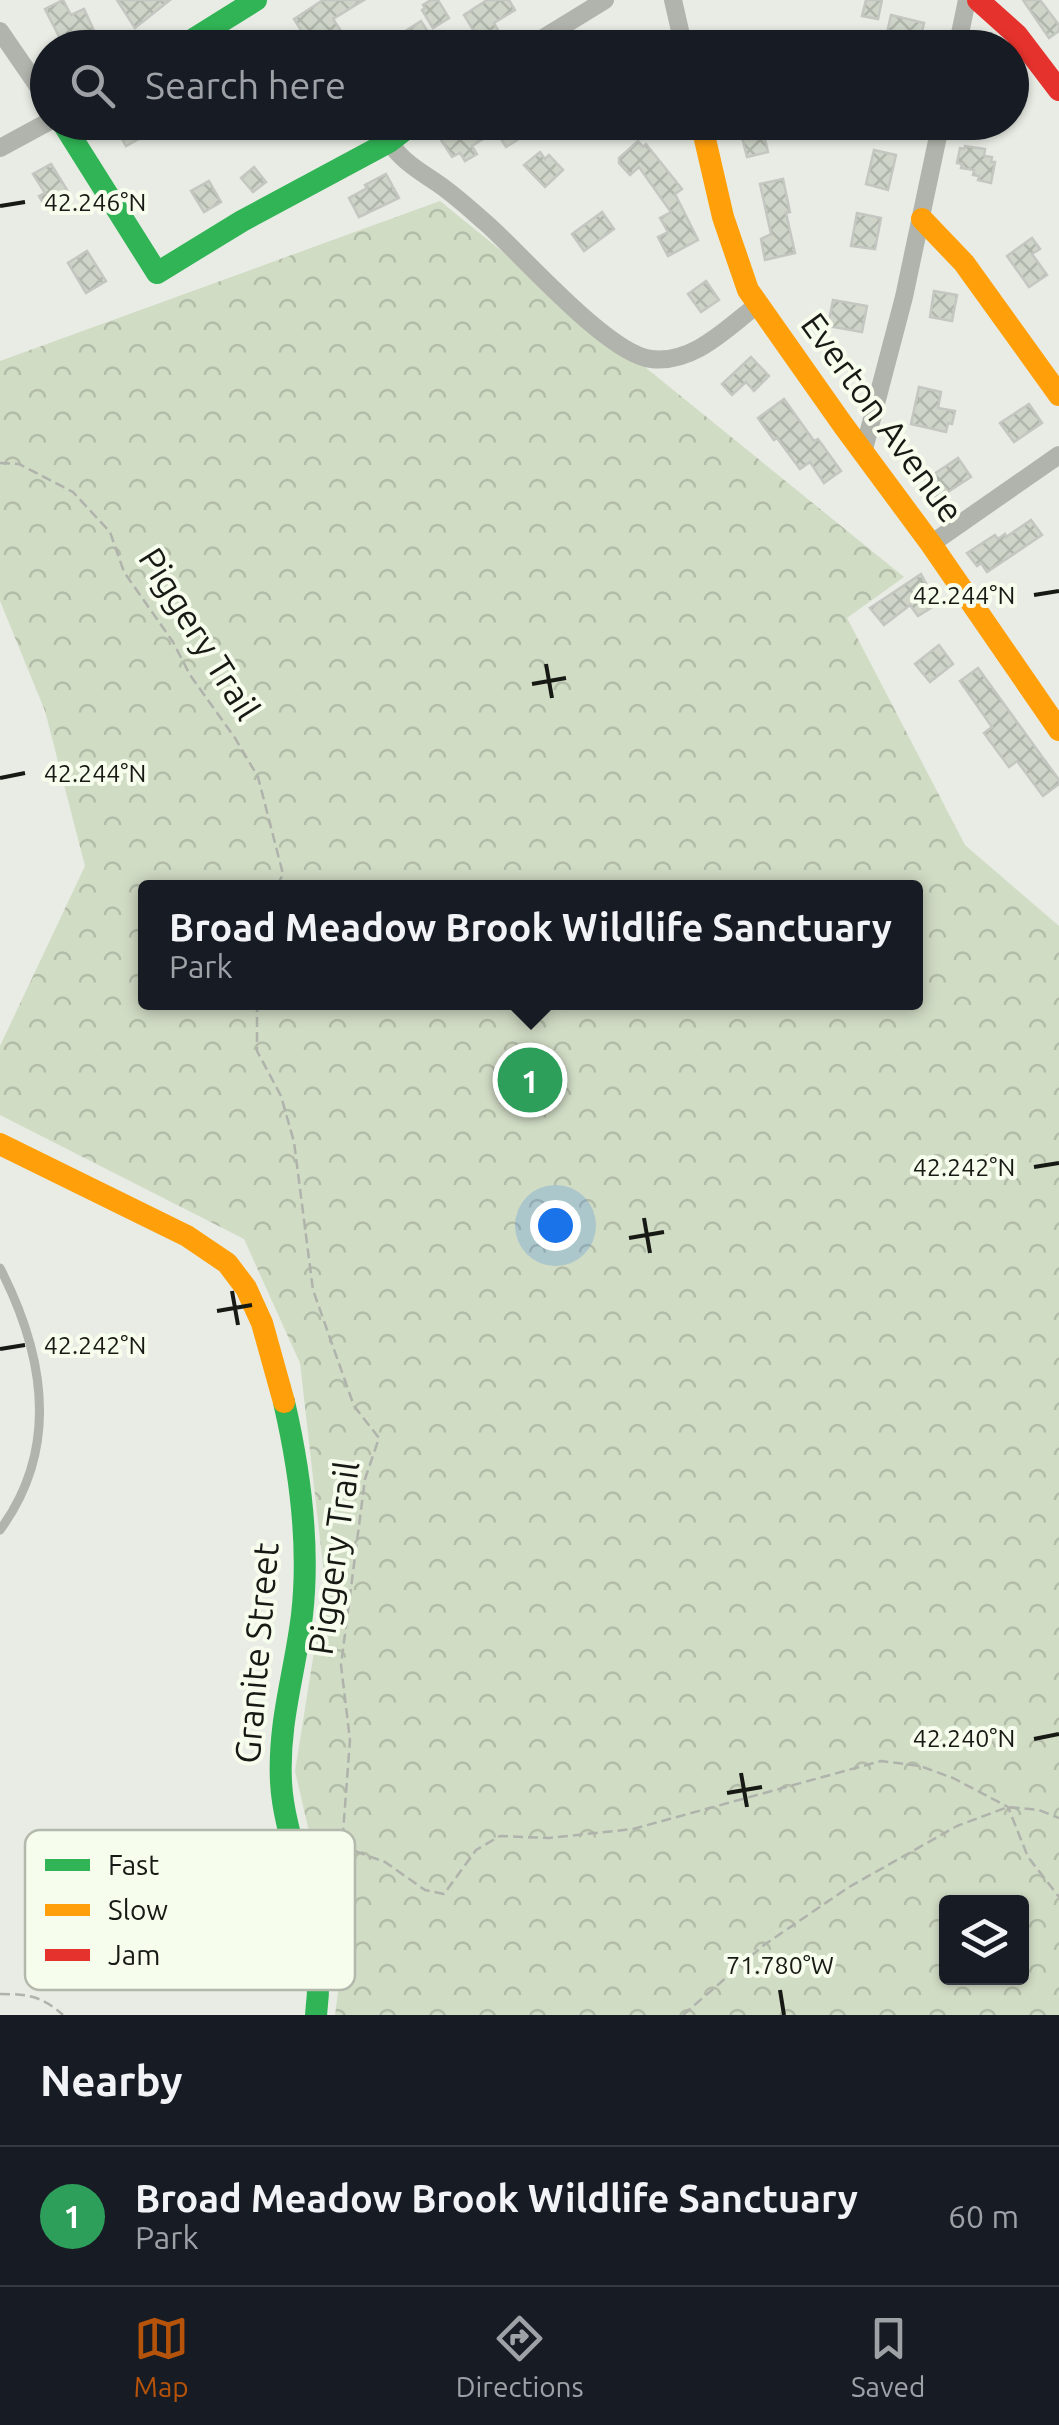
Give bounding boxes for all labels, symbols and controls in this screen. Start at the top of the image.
search box [30,30,1029,140]
icon: search [65,58,120,113]
text: Search here [145,64,346,106]
text: 42.246°N [44,188,146,216]
street label: Everton Avenue [793,305,972,530]
street label: Piggery Trail [131,540,269,727]
text: 42.244°N [913,581,1015,609]
text: 42.244°N [44,759,146,787]
popup [138,880,923,1010]
text: Broad Meadow Brook Wildlife Sanctuary [169,906,892,948]
text: Park [169,948,233,984]
pin: 1 [498,1042,562,1118]
text: 42.242°N [913,1153,1015,1181]
your location [530,1200,581,1251]
text: 42.242°N [44,1331,146,1359]
street label: Piggery Trail [300,1458,366,1657]
street label: Granite Street [226,1541,286,1765]
text: 42.240°N [913,1724,1015,1752]
legend [25,1830,355,1990]
text: Fast [108,1849,159,1880]
text: Slow [108,1894,168,1925]
map controls [939,1895,1029,1985]
button: layers [939,1895,1029,1985]
text: Jam [108,1939,160,1970]
text: 71.780°W [726,1951,834,1979]
text: Nearby [40,2057,183,2104]
text: Broad Meadow Brook Wildlife Sanctuary [135,2177,858,2219]
text: 1 [63,2198,82,2234]
text: 60 m [948,2198,1019,2234]
text: Park [135,2219,199,2255]
tab: Map [134,2311,189,2402]
tab: Directions [456,2311,584,2402]
tab: Saved [851,2311,925,2402]

